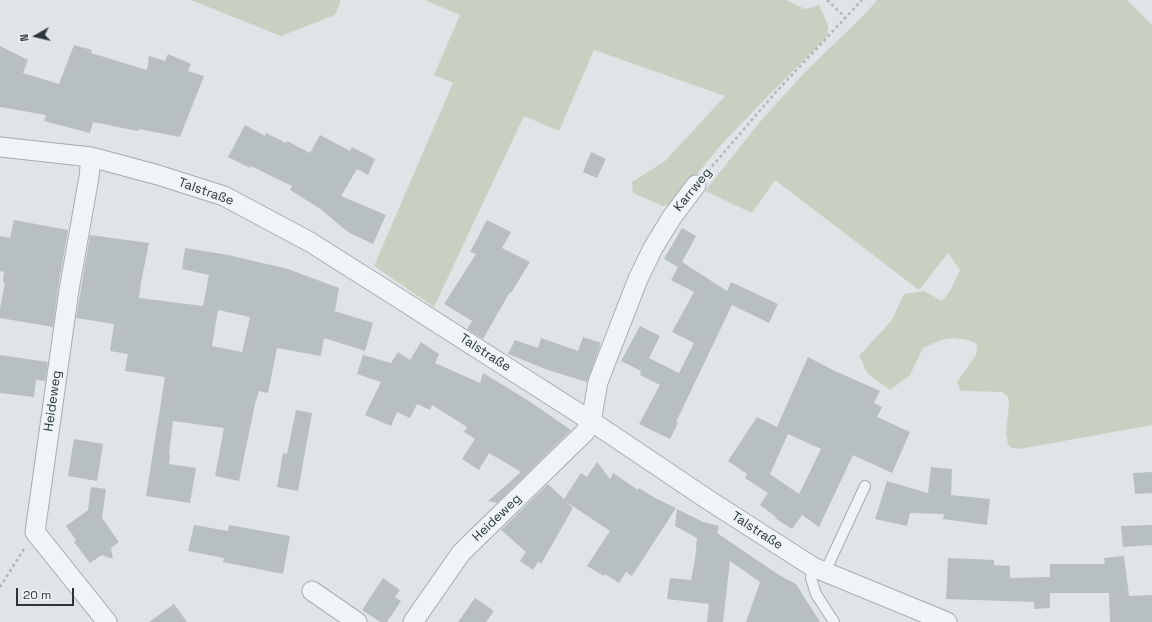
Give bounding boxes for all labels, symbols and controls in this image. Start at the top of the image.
north arrow [16,16,56,56]
text: N [17,33,32,42]
street label: Karrweg [671,165,715,215]
street label: Talstraße [176,175,236,209]
street label: Talstraße [456,331,514,375]
street label: Heideweg [41,369,65,433]
street label: Heideweg [469,491,525,545]
street label: Talstraße [728,509,786,553]
scale bar [18,580,76,606]
text: 20 m [23,587,51,603]

